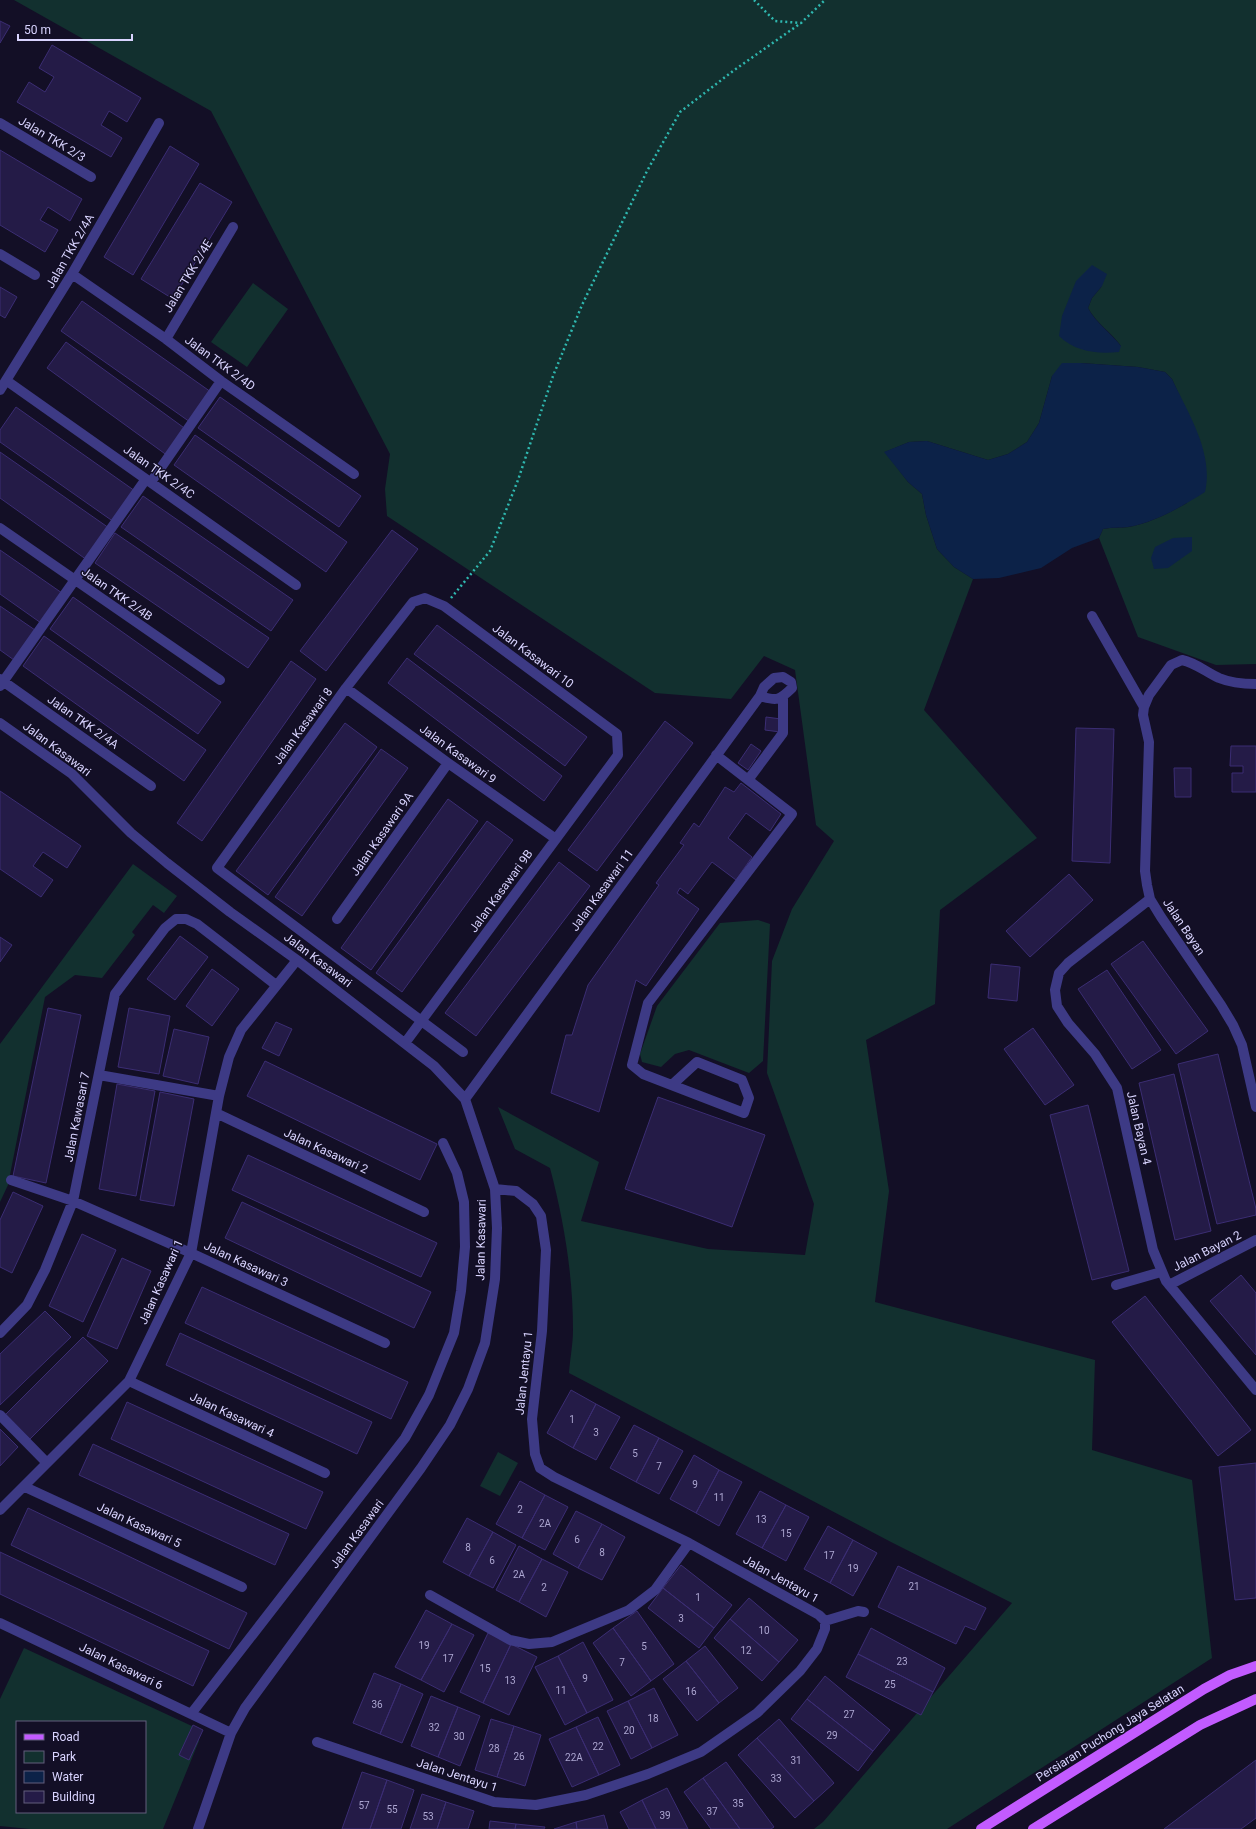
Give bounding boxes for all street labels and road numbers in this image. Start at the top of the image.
street label: Jalan TKK 2/3 [16,114,88,164]
street label: Jalan TKK 2/4A [43,211,97,291]
street label: Jalan TKK 2/4E [161,237,215,315]
street label: Jalan TKK 2/4D [182,333,258,393]
street label: Jalan TKK 2/4C [121,442,197,502]
street label: Jalan TKK 2/4B [79,564,155,624]
street label: Jalan Kasawari 10 [490,621,577,691]
street label: Jalan Kasawari 8 [271,685,336,767]
street label: Jalan TKK 2/4A [45,692,121,752]
street label: Jalan Kasawari [20,719,94,779]
street label: Jalan Kasawari 9 [417,722,499,786]
street label: Jalan Kasawari 9A [348,789,416,879]
street label: Jalan Kasawari 11 [568,846,636,934]
street label: Jalan Kasawari 9B [466,847,536,935]
street label: Jalan Bayan [1160,896,1208,958]
street label: Jalan Kasawari [281,930,355,990]
street label: Jalan Kawasari 7 [61,1071,93,1163]
street label: Jalan Bayan 4 [1124,1090,1154,1166]
street label: Jalan Kasawari 2 [282,1125,371,1177]
street label: Jalan Kasawari [473,1199,489,1281]
street label: Jalan Bayan 2 [1171,1228,1244,1274]
street label: Jalan Kasawari 1 [136,1237,186,1327]
street label: Jalan Kasawari 3 [202,1238,290,1290]
street label: Jalan Jentayu 1 [513,1330,535,1416]
street label: Jalan Kasawari 4 [188,1389,277,1441]
street label: Jalan Kasawari [327,1497,387,1571]
street label: Jalan Kasawari 5 [95,1499,184,1551]
street label: Jalan Jentayu 1 [741,1552,821,1606]
street label: Jalan Kasawari 6 [77,1640,165,1692]
street label: Persiaran Puchong Jaya Selatan [1033,1681,1187,1785]
street label: Jalan Jentayu 1 [415,1755,499,1795]

